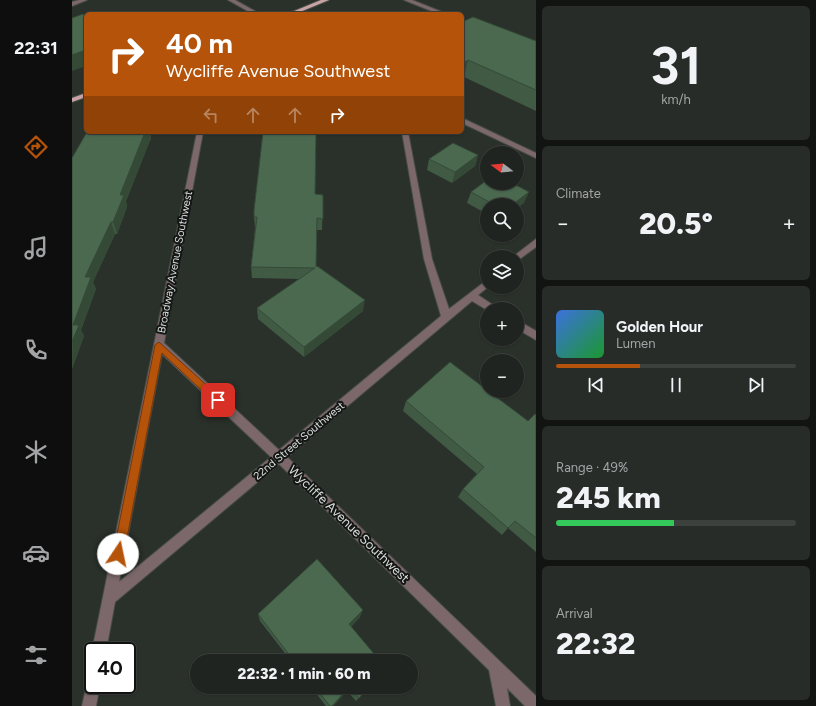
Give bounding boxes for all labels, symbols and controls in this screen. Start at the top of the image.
text: 40 m [166,26,233,60]
icon: right [100,28,152,80]
text: 31 [651,35,701,97]
text: 22:31 [14,37,58,59]
text: Wycliffe Avenue Southwest [166,60,390,82]
text: km/h [661,92,691,107]
icon: left [200,104,222,126]
icon: ahead [242,104,264,126]
icon: ahead [284,104,306,126]
icon: right [326,104,348,126]
icon: directions [22,133,50,161]
north arrow [480,146,524,190]
map controls [480,146,524,398]
text: Climate [556,186,601,201]
street label: Broadway Avenue Southwest [155,190,195,334]
button: search [480,198,524,242]
text: 20.5° [639,205,713,242]
text: − [556,210,570,237]
text: + [782,210,796,237]
icon: music [22,234,50,262]
button: layers [480,250,524,294]
button: + [480,302,524,346]
text: Golden Hour [616,318,703,336]
icon: phone [22,336,50,364]
text: Lumen [616,336,655,351]
button: − [480,354,524,398]
icon: previous [585,374,607,396]
icon: pause [665,374,687,396]
icon: next [745,374,767,396]
pin [201,383,235,417]
icon: arrive [207,389,229,411]
street label: 22nd Street Southwest [251,399,347,483]
icon: climate [22,438,50,466]
text: Range · 49% [556,460,628,475]
street label: Wycliffe Avenue Southwest [286,462,413,586]
text: 245 km [556,479,661,516]
position arrow [97,533,139,575]
icon: car [22,539,50,567]
text: Arrival [556,606,593,621]
text: 22:32 [556,625,635,662]
icon: filters [22,641,50,669]
speed limit sign: 40 [84,642,136,694]
text: 22:32 · 1 min · 60 m [238,665,370,683]

